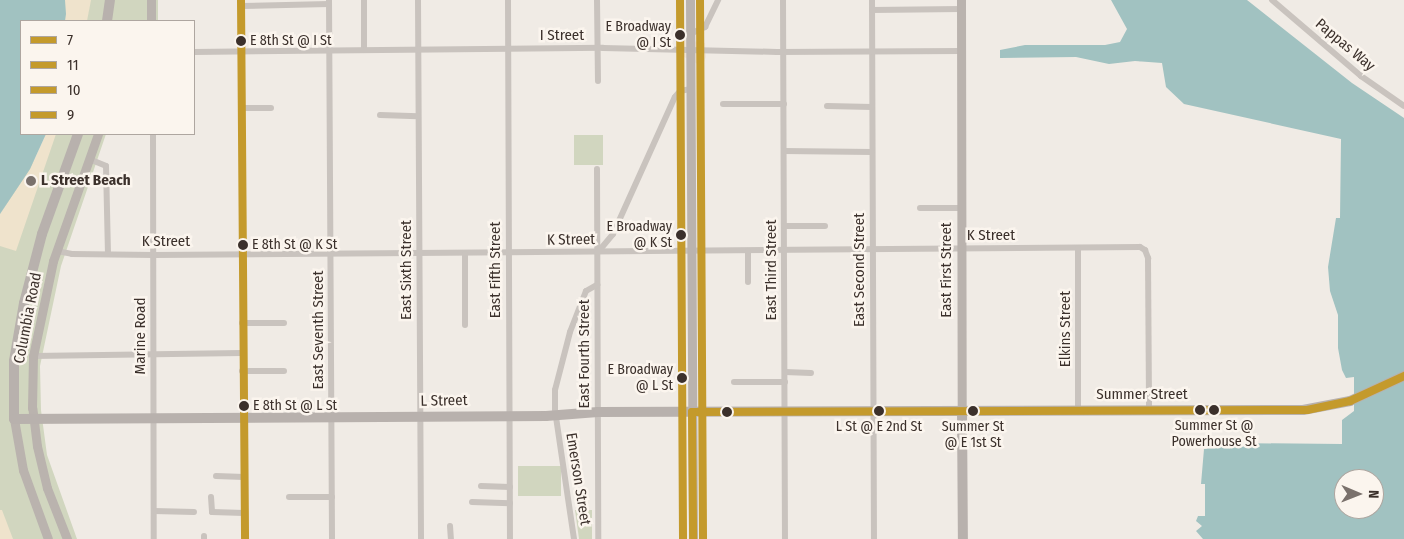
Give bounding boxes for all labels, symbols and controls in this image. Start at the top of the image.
street label: Pappas Way [1312,15,1378,75]
place label: E Broadway @ I St [606,19,671,52]
legend [20,20,195,135]
street label: I Street [540,27,584,45]
marker: E Broadway @ I St [675,30,685,40]
text: 7 [67,31,73,49]
place label: E 8th St @ I St [250,33,332,49]
marker: E 8th St @ I St [236,36,246,46]
text: 11 [67,56,79,74]
text: 10 [67,81,81,99]
text: 9 [67,106,74,124]
place label: L Street Beach [41,172,131,190]
marker: L Street Beach [25,175,37,187]
street label: East Second Street [851,213,869,327]
place label: E Broadway @ K St [607,219,672,252]
street label: East Sixth Street [398,220,416,320]
street label: East Third Street [763,220,781,320]
street label: East Fifth Street [487,222,505,318]
street label: East First Street [938,222,956,318]
street label: K Street [967,227,1015,245]
marker: E Broadway @ K St [676,230,686,240]
street label: K Street [547,231,595,249]
street label: K Street [142,233,190,251]
place label: E 8th St @ K St [252,237,337,253]
marker: E 8th St @ K St [238,240,248,250]
street label: Columbia Road [10,271,46,365]
street label: East Seventh Street [310,271,328,389]
street label: Elkins Street [1057,291,1075,367]
street label: Marine Road [132,298,150,374]
street label: East Fourth Street [576,299,594,409]
place label: E Broadway @ L St [608,362,673,394]
marker: E Broadway @ L St [677,373,687,383]
street label: Summer Street [1096,386,1188,404]
street label: L Street [420,392,468,410]
place label: E 8th St @ L St [253,398,337,414]
marker: E 8th St @ L St [239,401,249,411]
unlabelled marker [1195,405,1205,415]
marker: Summer St @ Powerhouse St [1209,405,1219,415]
marker: L St @ E 2nd St [874,406,884,416]
marker: Summer St @ E 1st St [968,406,978,416]
unlabelled marker [722,407,732,417]
place label: Summer St @ Powerhouse St [1171,418,1257,451]
place label: L St @ E 2nd St [836,419,922,435]
place label: Summer St @ E 1st St [942,419,1004,452]
street label: Emerson Street [562,431,594,527]
north arrow [1334,469,1384,519]
text: N [1365,490,1382,499]

